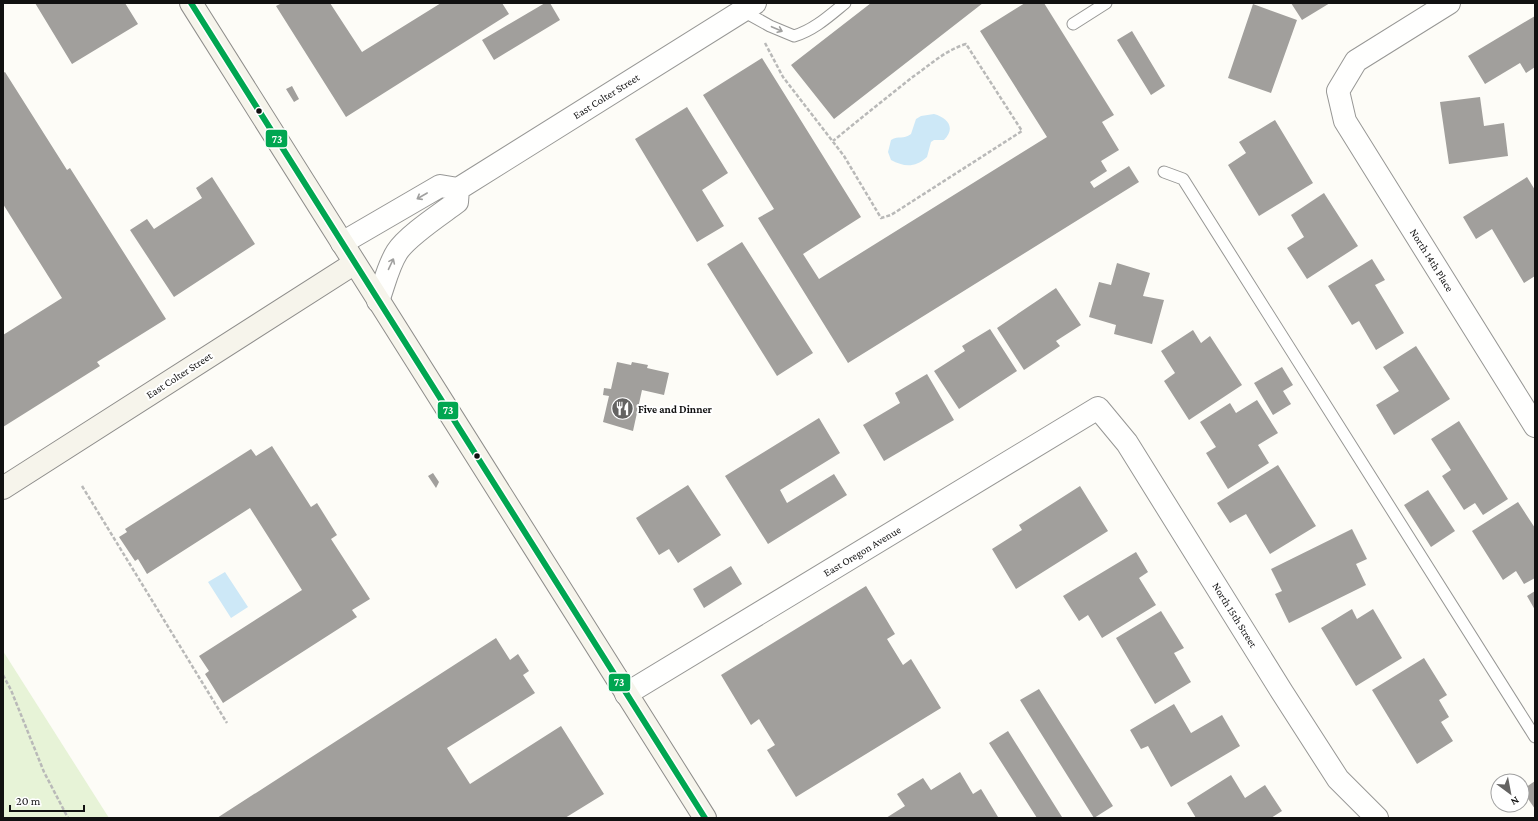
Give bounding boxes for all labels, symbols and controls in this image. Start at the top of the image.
one-way arrow [771,26,783,33]
street label: East Colter Street [571,71,642,121]
unlabelled marker [254,106,264,116]
line badge: 73 [265,129,288,148]
text: 73 [272,133,282,145]
one-way arrow [416,193,428,201]
street label: North 14th Place [1408,226,1456,294]
one-way arrow [388,259,395,271]
street label: East Colter Street [144,349,214,401]
restaurant icon: Five and Dinner [609,396,635,422]
line badge: 73 [437,401,459,420]
place label: Five and Dinner [638,403,713,415]
text: 73 [443,404,453,416]
unlabelled marker [472,451,482,461]
street label: East Oregon Avenue [821,523,903,580]
street label: North 15th Street [1210,580,1260,650]
line badge: 73 [608,673,631,692]
text: 73 [614,676,624,688]
north arrow [1490,773,1530,813]
scale bar [10,787,84,813]
text: 20 m [16,794,41,808]
text: N [1509,794,1522,809]

